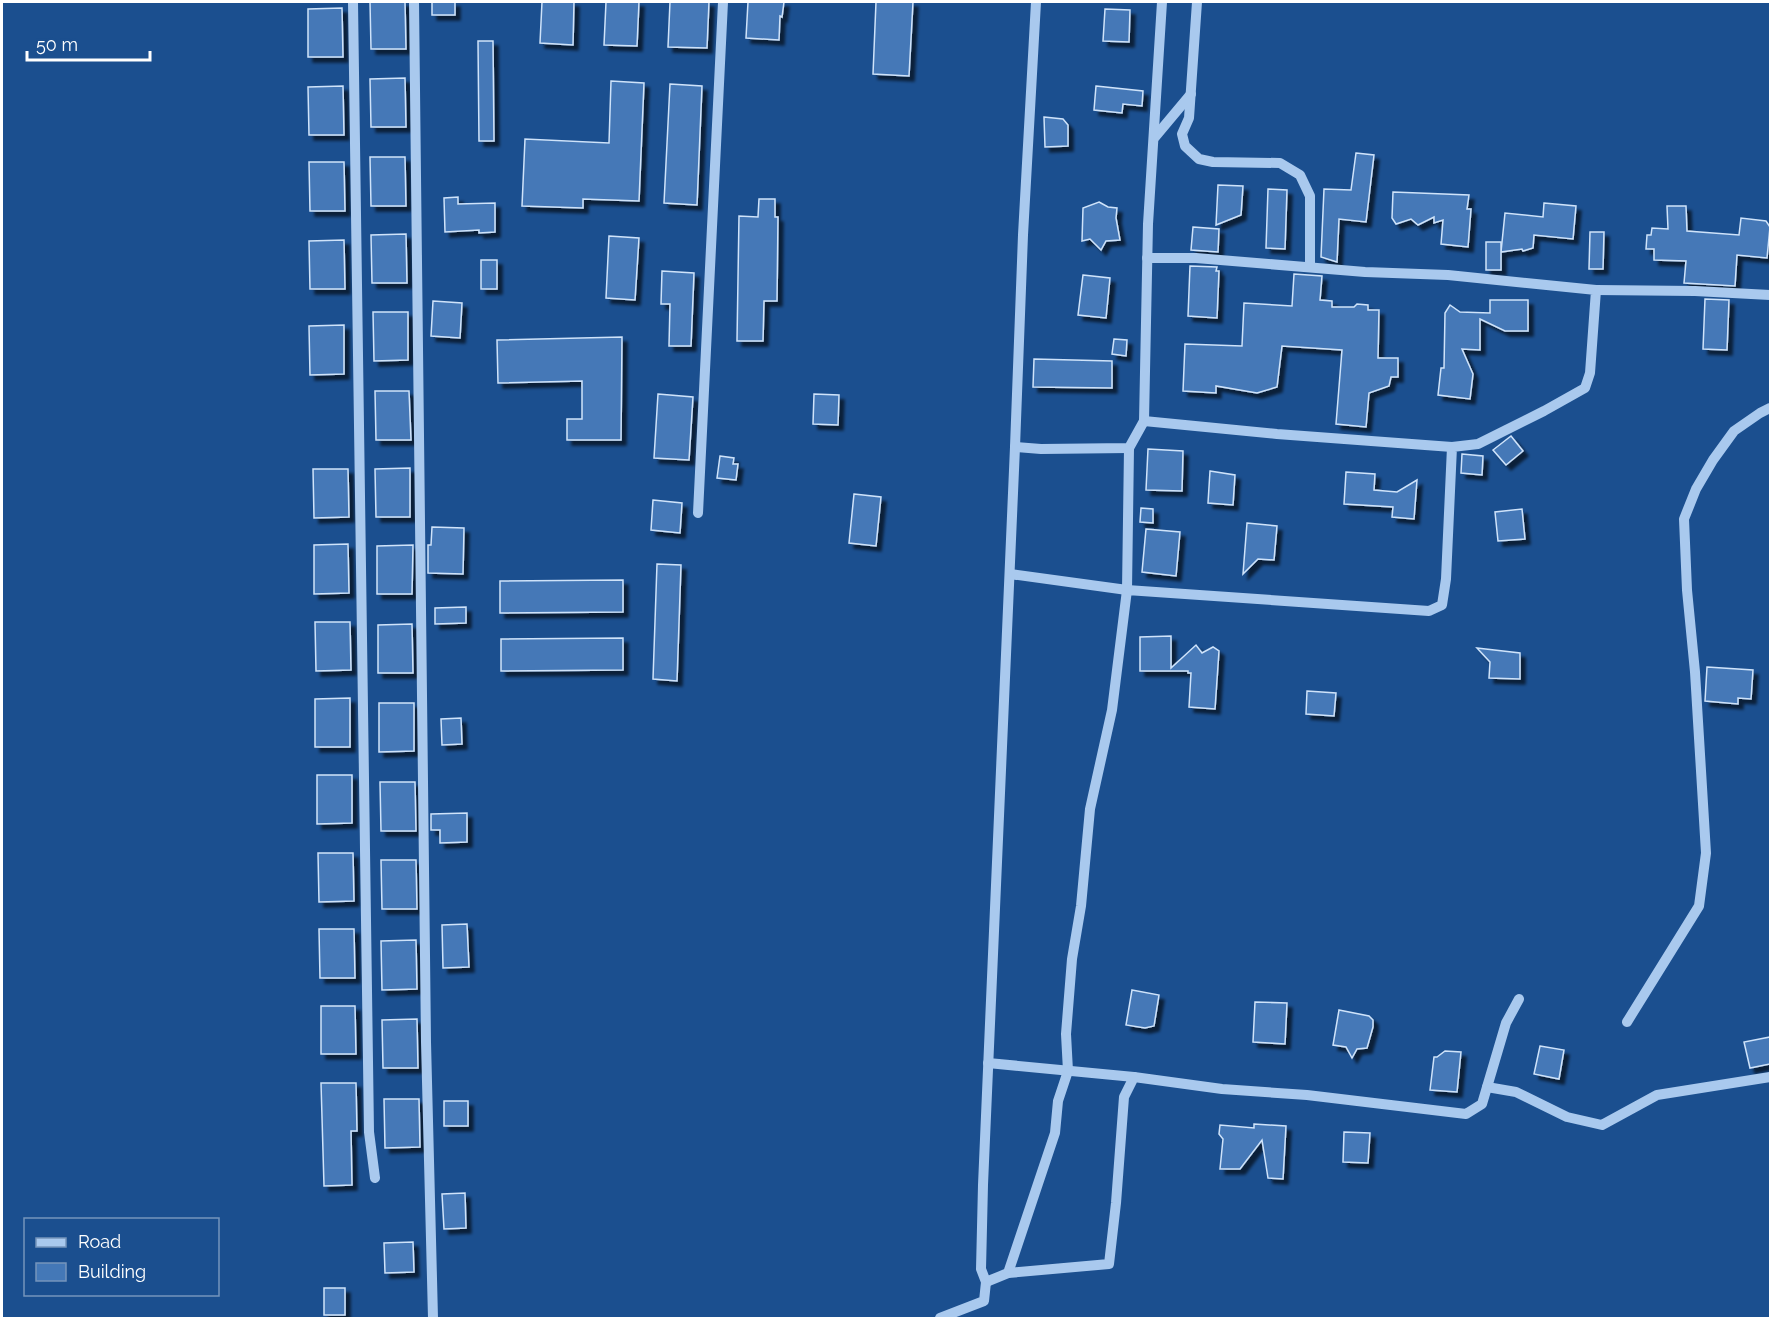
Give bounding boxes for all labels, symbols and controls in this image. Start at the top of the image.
scale bar [27,24,150,62]
text: 50 m [36,34,78,55]
legend [24,1218,219,1296]
text: Road [78,1231,121,1252]
text: Building [78,1261,146,1282]

